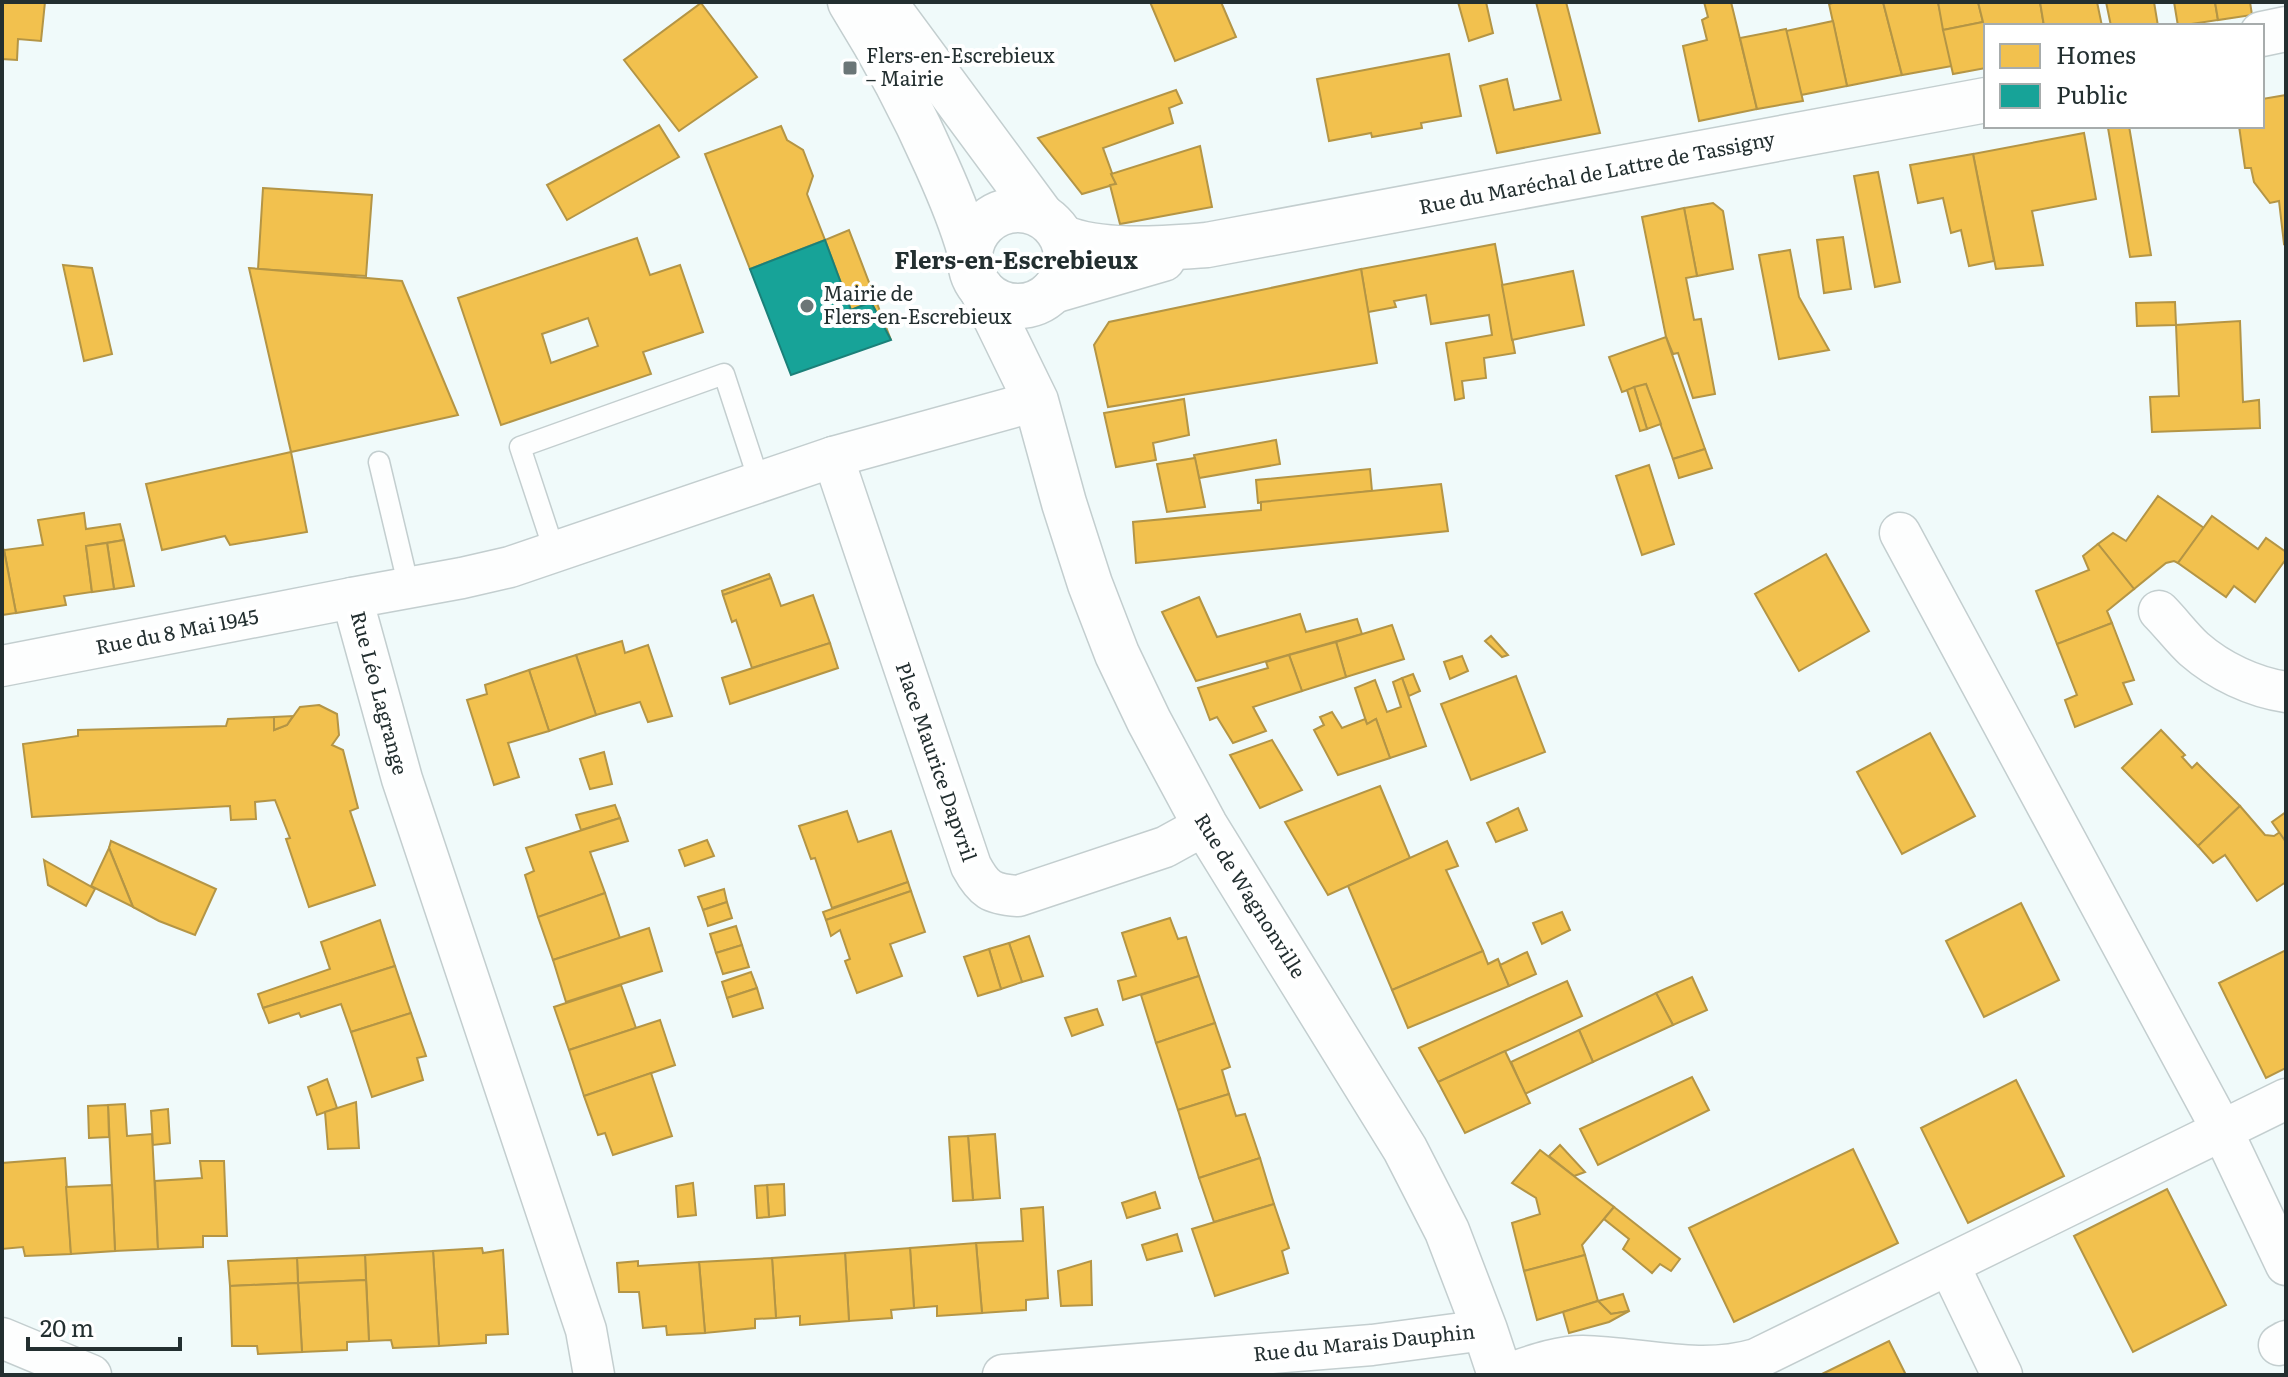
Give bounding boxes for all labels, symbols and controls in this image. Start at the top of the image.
legend [1984,24,2264,128]
text: Homes [2056,36,2136,71]
place label: Flers-en-Escrebieux – Mairie [866,39,1055,92]
marker: Flers-en-Escrebieux – Mairie [841,59,859,77]
text: Public [2056,76,2127,111]
street label: Rue du Maréchal de Lattre de Tassigny [1416,122,1778,220]
district label: Flers-en-Escrebieux [894,241,1138,276]
place label: Mairie de Flers-en-Escrebieux [823,277,1012,330]
marker: Mairie de Flers-en-Escrebieux [798,297,816,315]
street label: Rue du 8 Mai 1945 [93,600,261,661]
street label: Rue Léo Lagrange [345,607,417,778]
street label: Place Maurice Dapvril [890,658,986,865]
street label: Rue de Wagnonville [1189,807,1315,983]
scale bar [28,1301,180,1351]
text: 20 m [40,1309,94,1344]
street label: Rue du Marais Dauphin [1251,1314,1476,1368]

